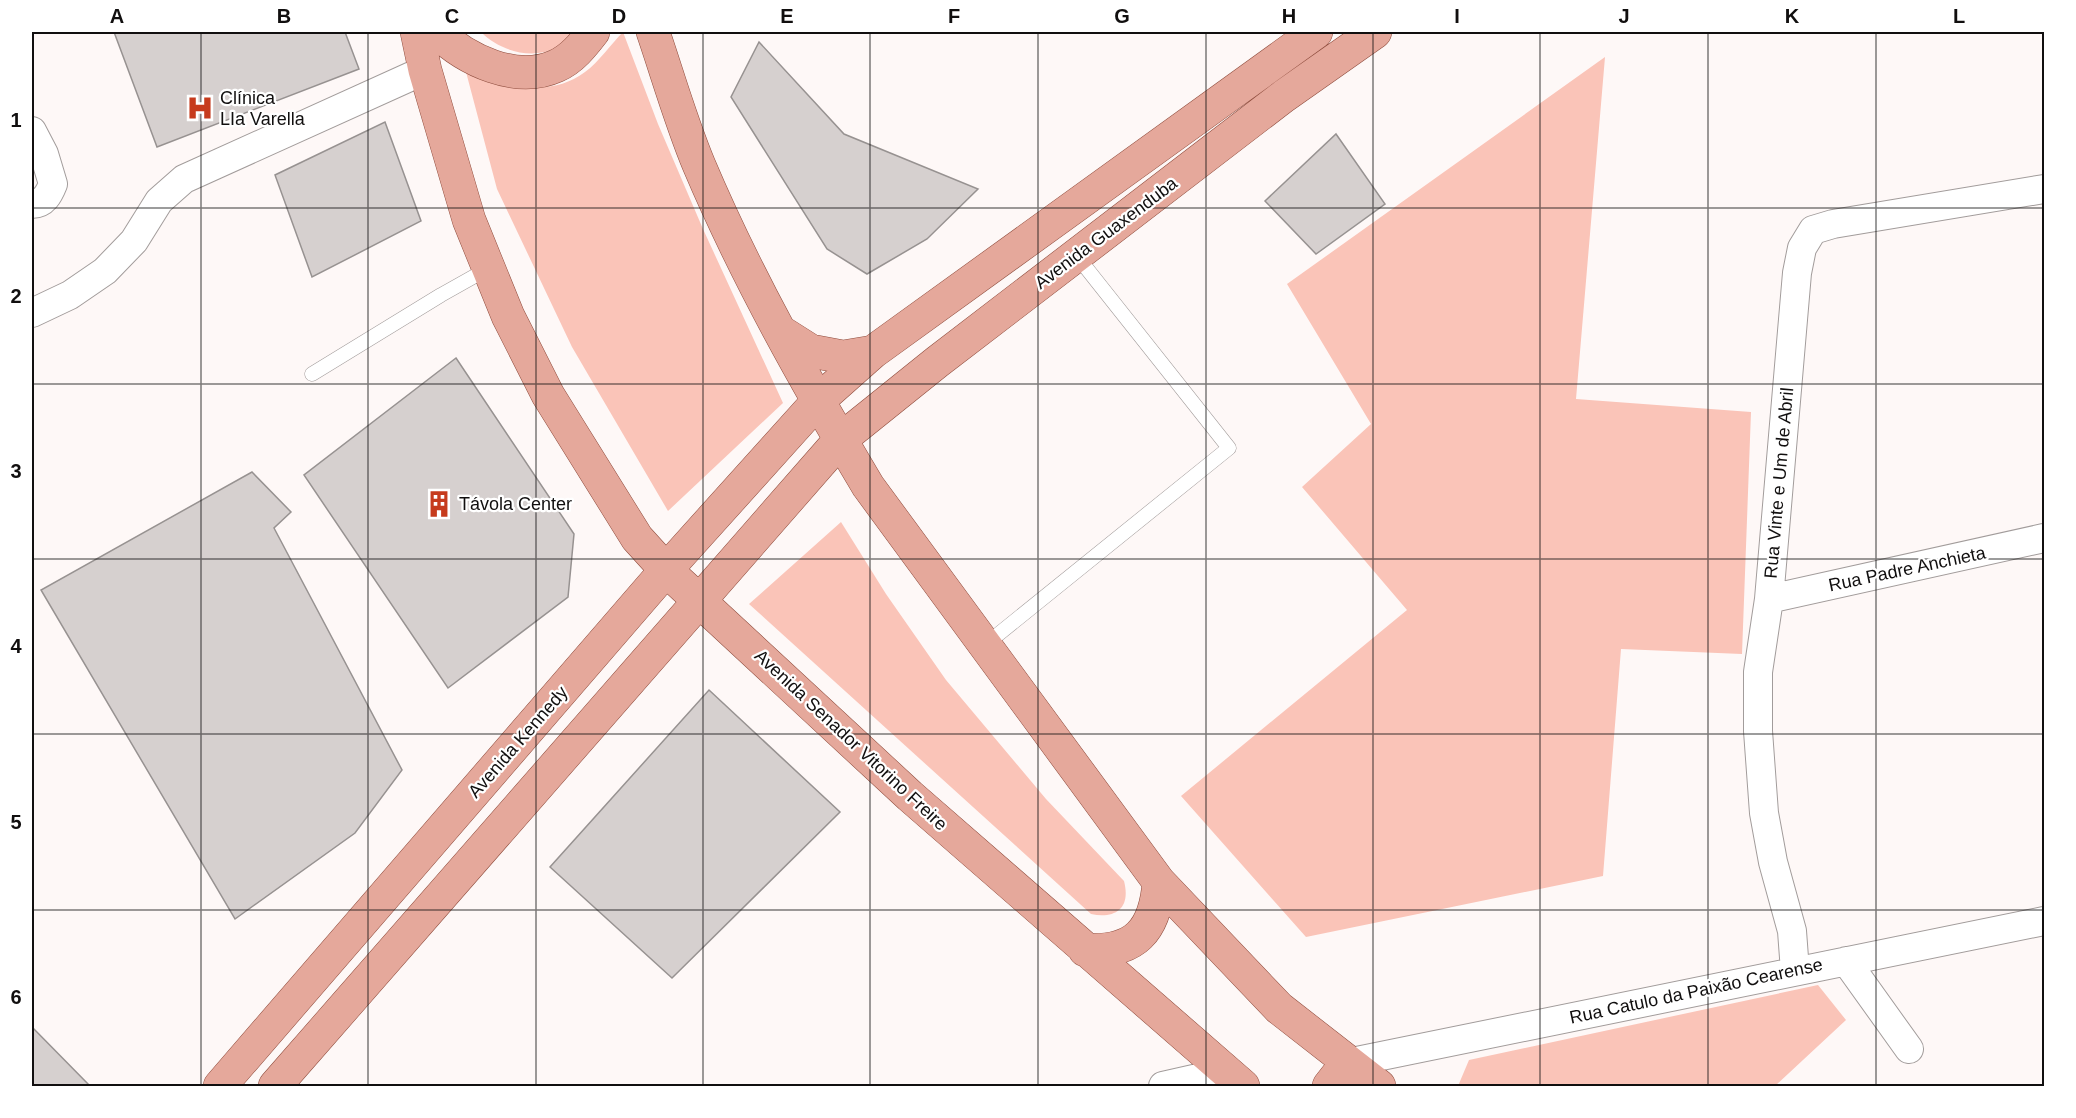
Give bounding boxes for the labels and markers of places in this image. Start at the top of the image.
place label: Clínica LIa Varella [220,88,306,129]
hospital icon: Clínica LIa Varella [185,93,215,123]
building icon: Távola Center [424,489,454,519]
place label: Távola Center [459,494,572,514]

